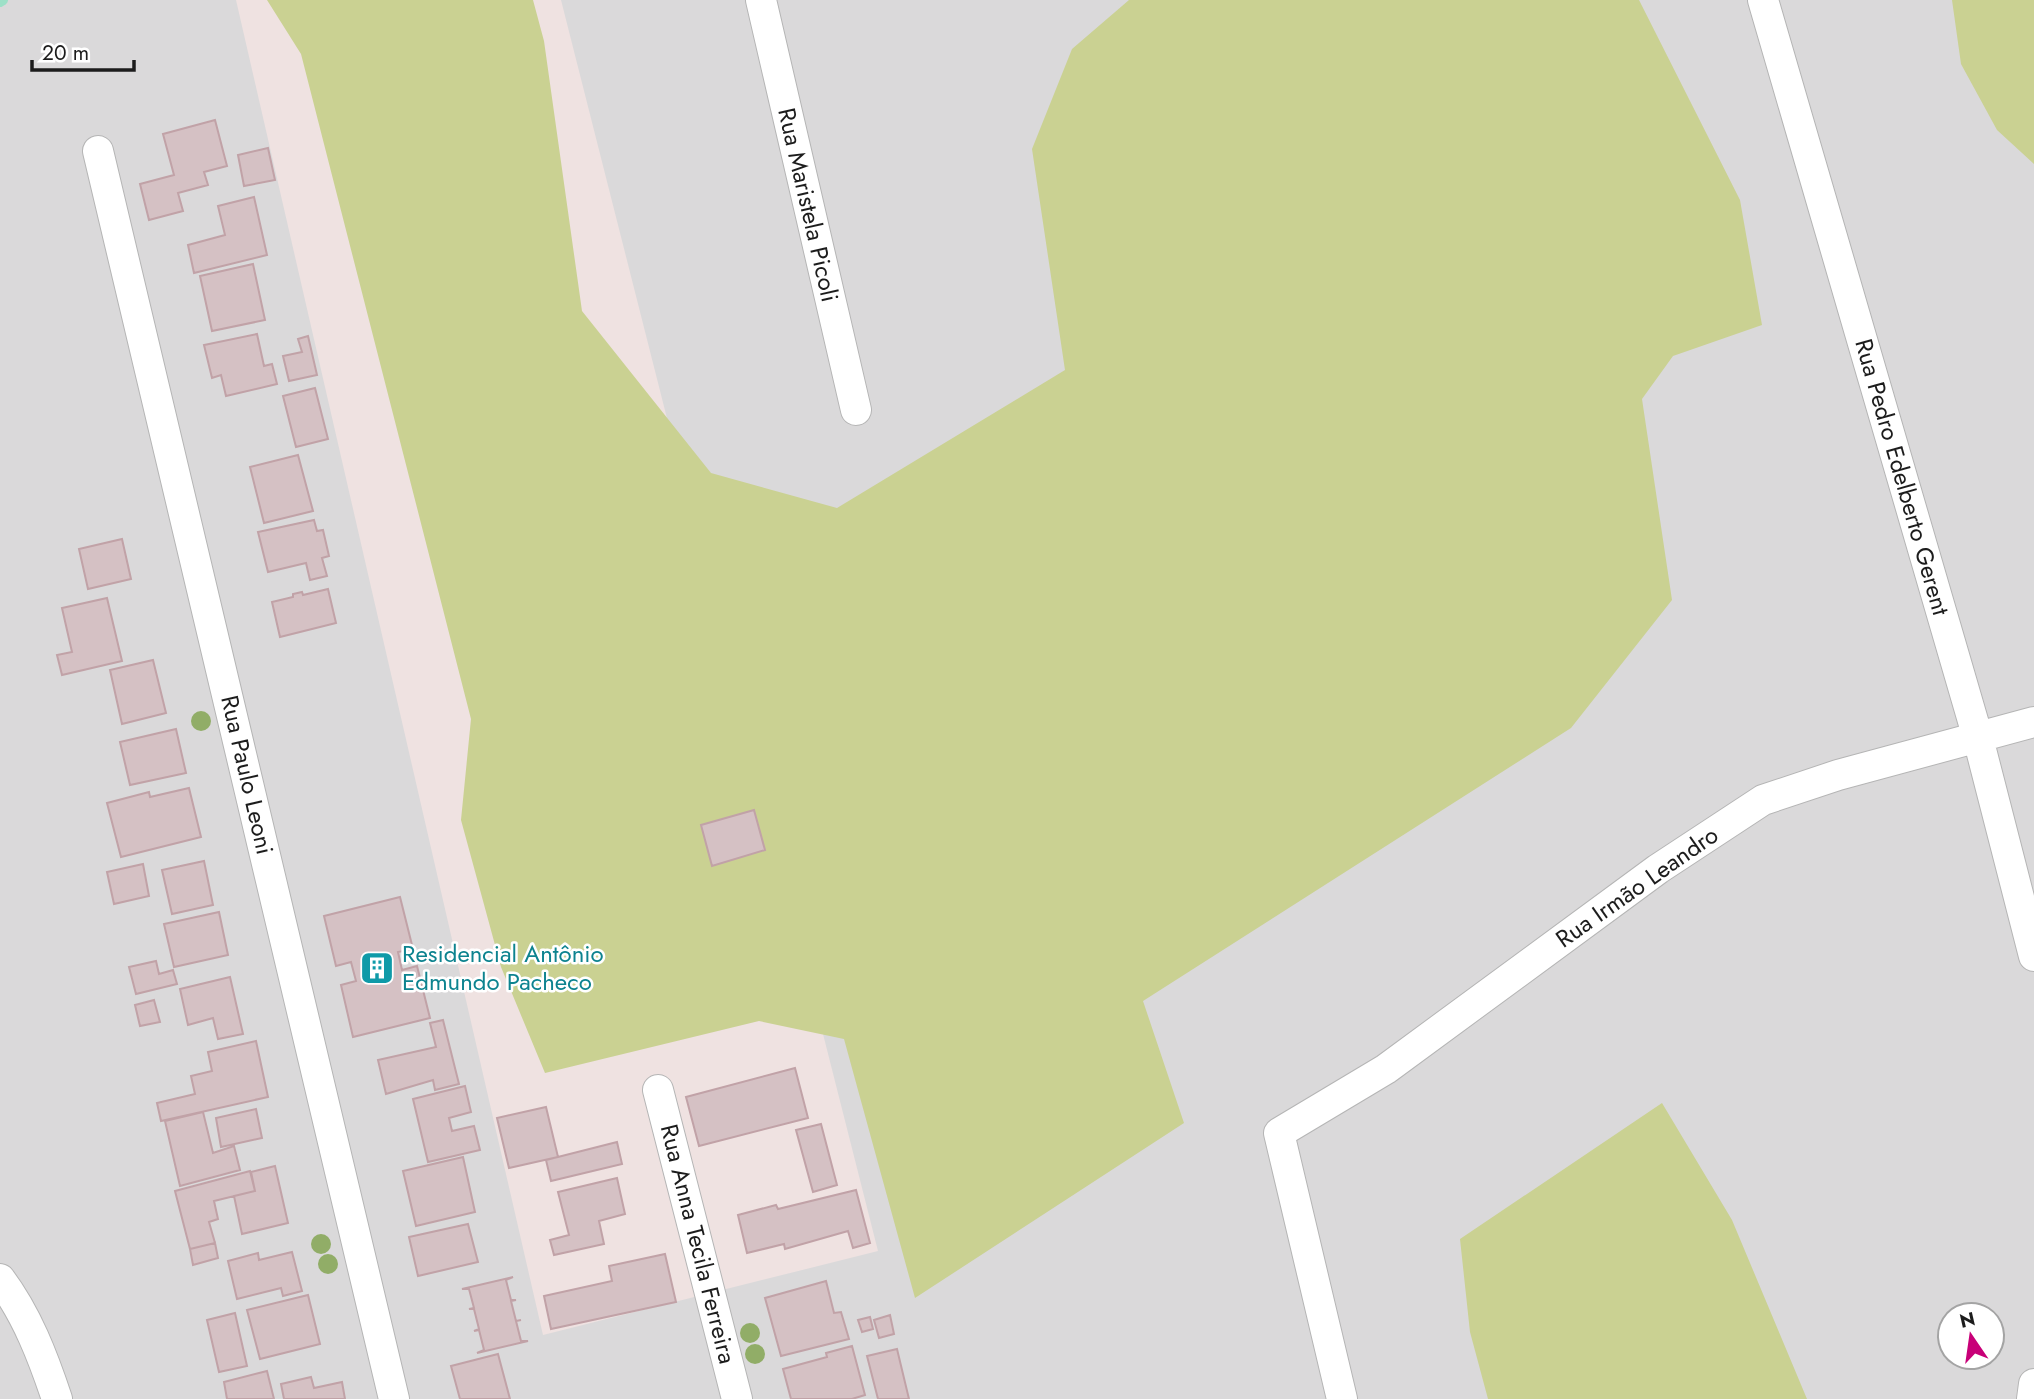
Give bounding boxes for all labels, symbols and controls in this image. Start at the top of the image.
scale bar [32,28,133,72]
text: 20 m [42,38,89,68]
street label: Rua Maristela Picoli [769,104,848,305]
street label: Rua Pedro Edelberto Gerent [1846,335,1959,619]
street label: Rua Paulo Leoni [212,692,283,858]
street label: Rua Irmão Leandro [1548,817,1725,956]
place label: Residencial Antônio Edmundo Pacheco [402,936,604,999]
building icon: Residencial Antônio Edmundo Pacheco [358,949,396,987]
street label: Rua Anna Tecila Ferreira [652,1120,745,1367]
north arrow [1936,1301,2006,1371]
text: N [1957,1305,1978,1335]

